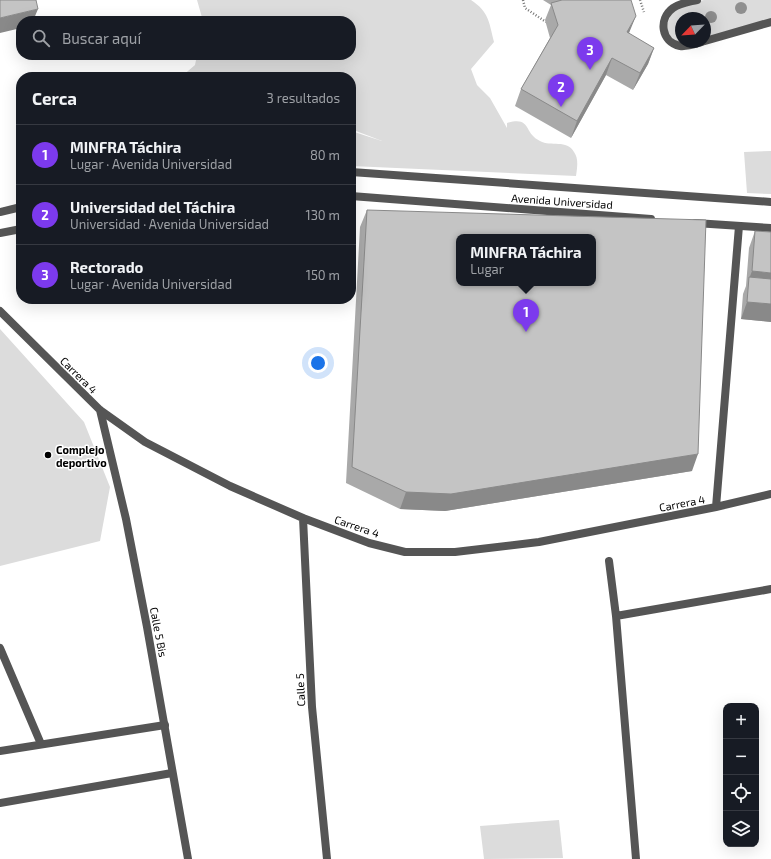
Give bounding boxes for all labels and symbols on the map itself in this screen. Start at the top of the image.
north arrow [675,12,711,48]
pin: 3 [577,37,603,70]
pin: 2 [548,74,574,107]
street label: Avenida Universidad [511,191,613,211]
pin: 1 [513,299,539,332]
your location [308,353,328,373]
street label: Carrera 4 [58,354,100,396]
place label: Complejo deportivo [56,443,107,469]
marker: Complejo deportivo [43,450,53,460]
street label: Carrera 4 [658,492,706,514]
street label: Carrera 4 [333,512,381,540]
street label: Calle 5 Bis [148,606,170,659]
street label: Calle 5 [293,673,307,707]

